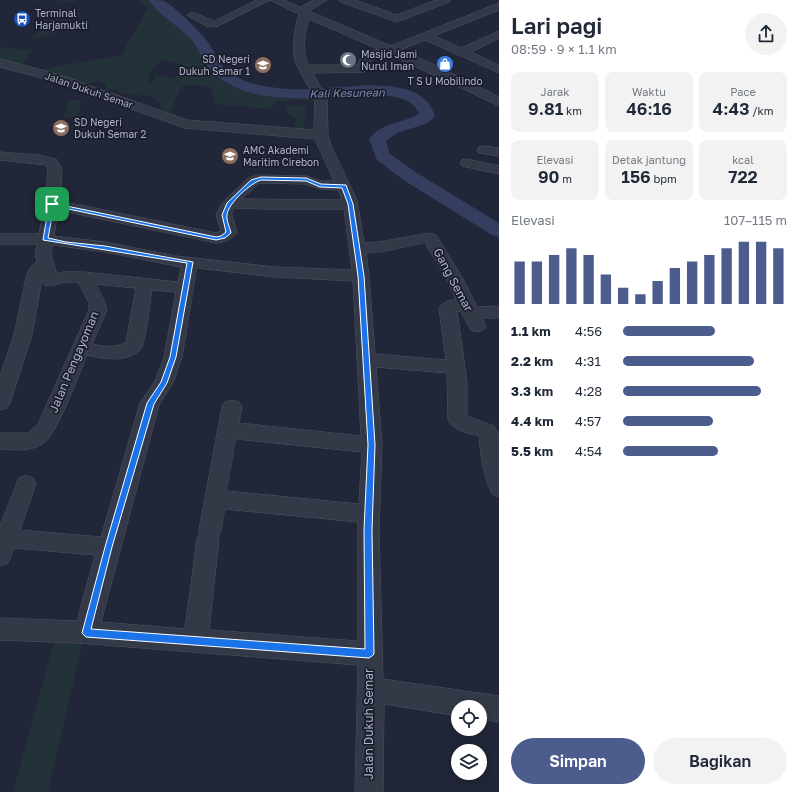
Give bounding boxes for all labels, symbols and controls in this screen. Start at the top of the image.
place label: Terminal Harjamukti [35,7,88,31]
bus stop icon: Terminal Harjamukti [12,9,32,29]
text: Lari pagi [511,12,602,39]
button: share [745,13,787,55]
text: 08:59 · 9 × 1.1 km [511,41,617,57]
place label: Masjid Jami Nurul Iman [361,48,417,72]
mosque icon: Masjid Jami Nurul Iman [338,50,358,70]
place label: SD Negeri Dukuh Semar 1 [179,53,250,77]
shop icon: T S U Mobilindo [435,54,455,74]
school or university icon: SD Negeri Dukuh Semar 1 [253,55,273,75]
street label: Jalan Dukuh Semar [43,69,135,111]
place label: T S U Mobilindo [407,75,483,87]
water label: Kali Kesunean [309,85,386,100]
text: Jarak [541,85,569,98]
text: Waktu [632,85,666,98]
text: Pace [730,85,756,98]
text: 9.81 [528,98,563,119]
text: 46:16 [626,98,672,119]
text: 4:43 [713,98,749,119]
text: km [563,104,582,117]
text: /km [749,104,773,117]
place label: SD Negeri Dukuh Semar 2 [74,116,146,140]
school or university icon: SD Negeri Dukuh Semar 2 [51,118,71,138]
place label: AMC Akademi Maritim Cirebon [243,144,319,168]
school or university icon: AMC Akademi Maritim Cirebon [220,146,240,166]
text: Elevasi [536,153,574,166]
text: Detak jantung [612,153,686,166]
text: kcal [732,153,754,166]
text: 90 [538,166,559,187]
text: 156 [621,166,651,187]
text: 722 [728,166,758,187]
text: m [559,172,572,185]
text: bpm [651,172,677,185]
pin [35,187,69,221]
icon: arrive [41,193,63,215]
text: Elevasi [511,212,555,228]
text: 107–115 m [724,212,787,228]
street label: Gang Semar [430,245,477,314]
street label: Jalan Pengayoman [45,309,102,415]
text: 1.1 km [511,323,551,339]
text: 4:56 [575,323,602,339]
text: 2.2 km [511,353,553,369]
text: 4:31 [575,353,601,369]
text: 3.3 km [511,383,553,399]
text: 4:28 [575,383,602,399]
text: 4.4 km [511,413,554,429]
text: 4:57 [575,413,601,429]
text: 5.5 km [511,443,553,459]
text: 4:54 [575,443,602,459]
street label: Jalan Dukuh Semar [361,668,376,780]
map controls [451,700,487,780]
button: locate [451,700,487,736]
button: Simpan [511,738,645,784]
button: Bagikan [653,738,787,784]
button: layers [451,744,487,780]

